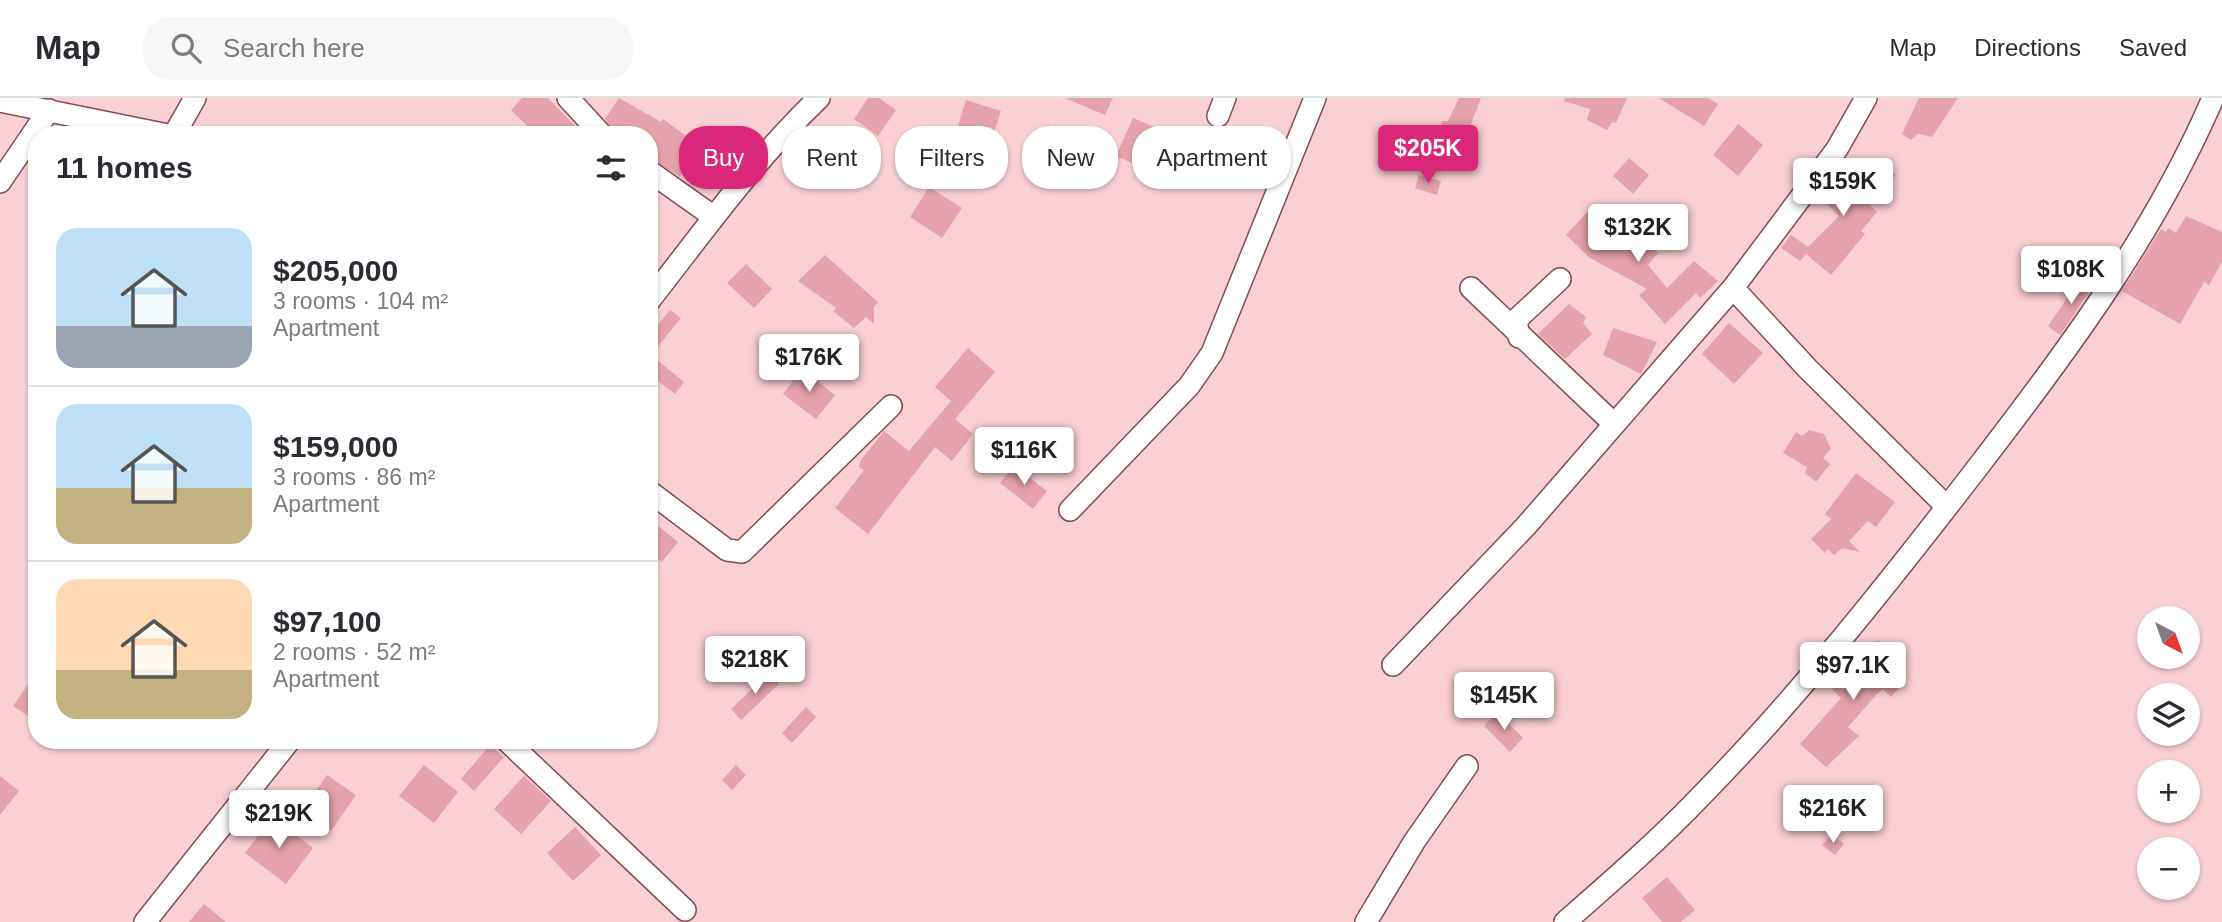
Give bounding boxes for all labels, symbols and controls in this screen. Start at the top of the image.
search box [143,17,633,80]
text: Map [35,29,101,66]
icon: search [167,29,205,67]
text: Search here [223,33,365,63]
text: Map [1890,34,1936,61]
text: Directions [1974,34,2081,61]
text: Saved [2119,34,2187,61]
chip: Buy [679,126,768,189]
chip: Rent [782,126,881,189]
chip: Filters [895,126,1008,189]
chip: New [1022,126,1118,189]
chip: Apartment [1132,126,1291,189]
pin: $205K [1379,126,1477,185]
text: $205K [1394,135,1462,161]
icon: filters [592,149,630,187]
text: 11 homes [56,151,193,184]
pin: $159K [1794,158,1892,218]
text: $159K [1809,168,1877,194]
pin: $132K [1589,204,1687,264]
text: $132K [1604,214,1672,240]
pin: $108K [2022,246,2120,306]
text: $205,000 [273,254,398,287]
icon: home [112,256,196,340]
text: $108K [2037,256,2105,282]
text: 3 rooms · 104 m² [273,288,448,314]
text: Apartment [273,315,379,341]
pin: $176K [760,334,858,394]
text: $176K [775,344,843,370]
pin: $116K [975,428,1073,487]
text: $159,000 [273,430,398,463]
icon: home [112,432,196,516]
text: $116K [991,437,1057,463]
text: 3 rooms · 86 m² [273,464,435,490]
text: Apartment [273,491,379,517]
text: $97,100 [273,605,381,638]
north arrow [2137,606,2200,668]
map controls [2137,606,2200,900]
icon: home [112,607,196,691]
pin: $218K [706,636,804,696]
text: 2 rooms · 52 m² [273,639,435,665]
pin: $97.1K [1796,642,1910,702]
text: $218K [721,646,789,672]
text: $97.1K [1816,652,1890,678]
text: Apartment [273,666,379,692]
pin: $145K [1455,672,1553,732]
text: $145K [1470,682,1538,708]
button: layers [2137,683,2200,746]
button: + [2137,760,2200,823]
pin: $216K [1784,786,1882,845]
pin: $219K [230,790,328,850]
text: $216K [1799,795,1867,821]
text: $219K [245,800,313,826]
button: − [2137,837,2200,900]

